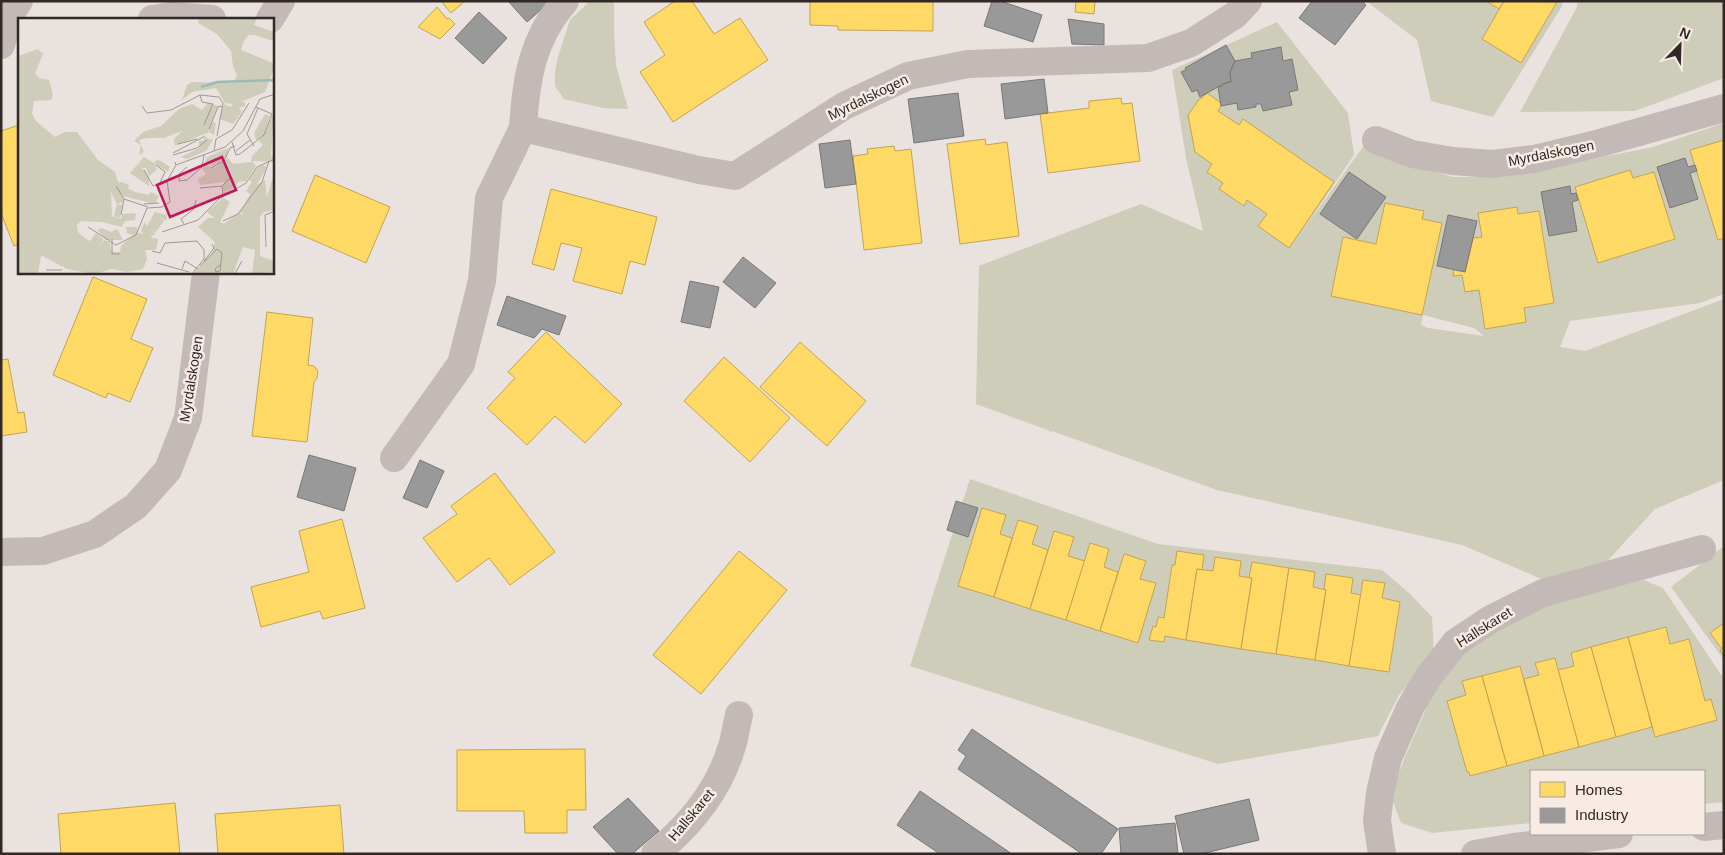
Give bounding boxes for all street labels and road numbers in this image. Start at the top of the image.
street label: Myrdalskogen [825,71,911,123]
street label: Myrdalskogen [1507,137,1595,169]
street label: Myrdalskogen [176,335,206,423]
street label: Hallskaret [1453,604,1515,650]
street label: Hallskaret [665,786,717,844]

